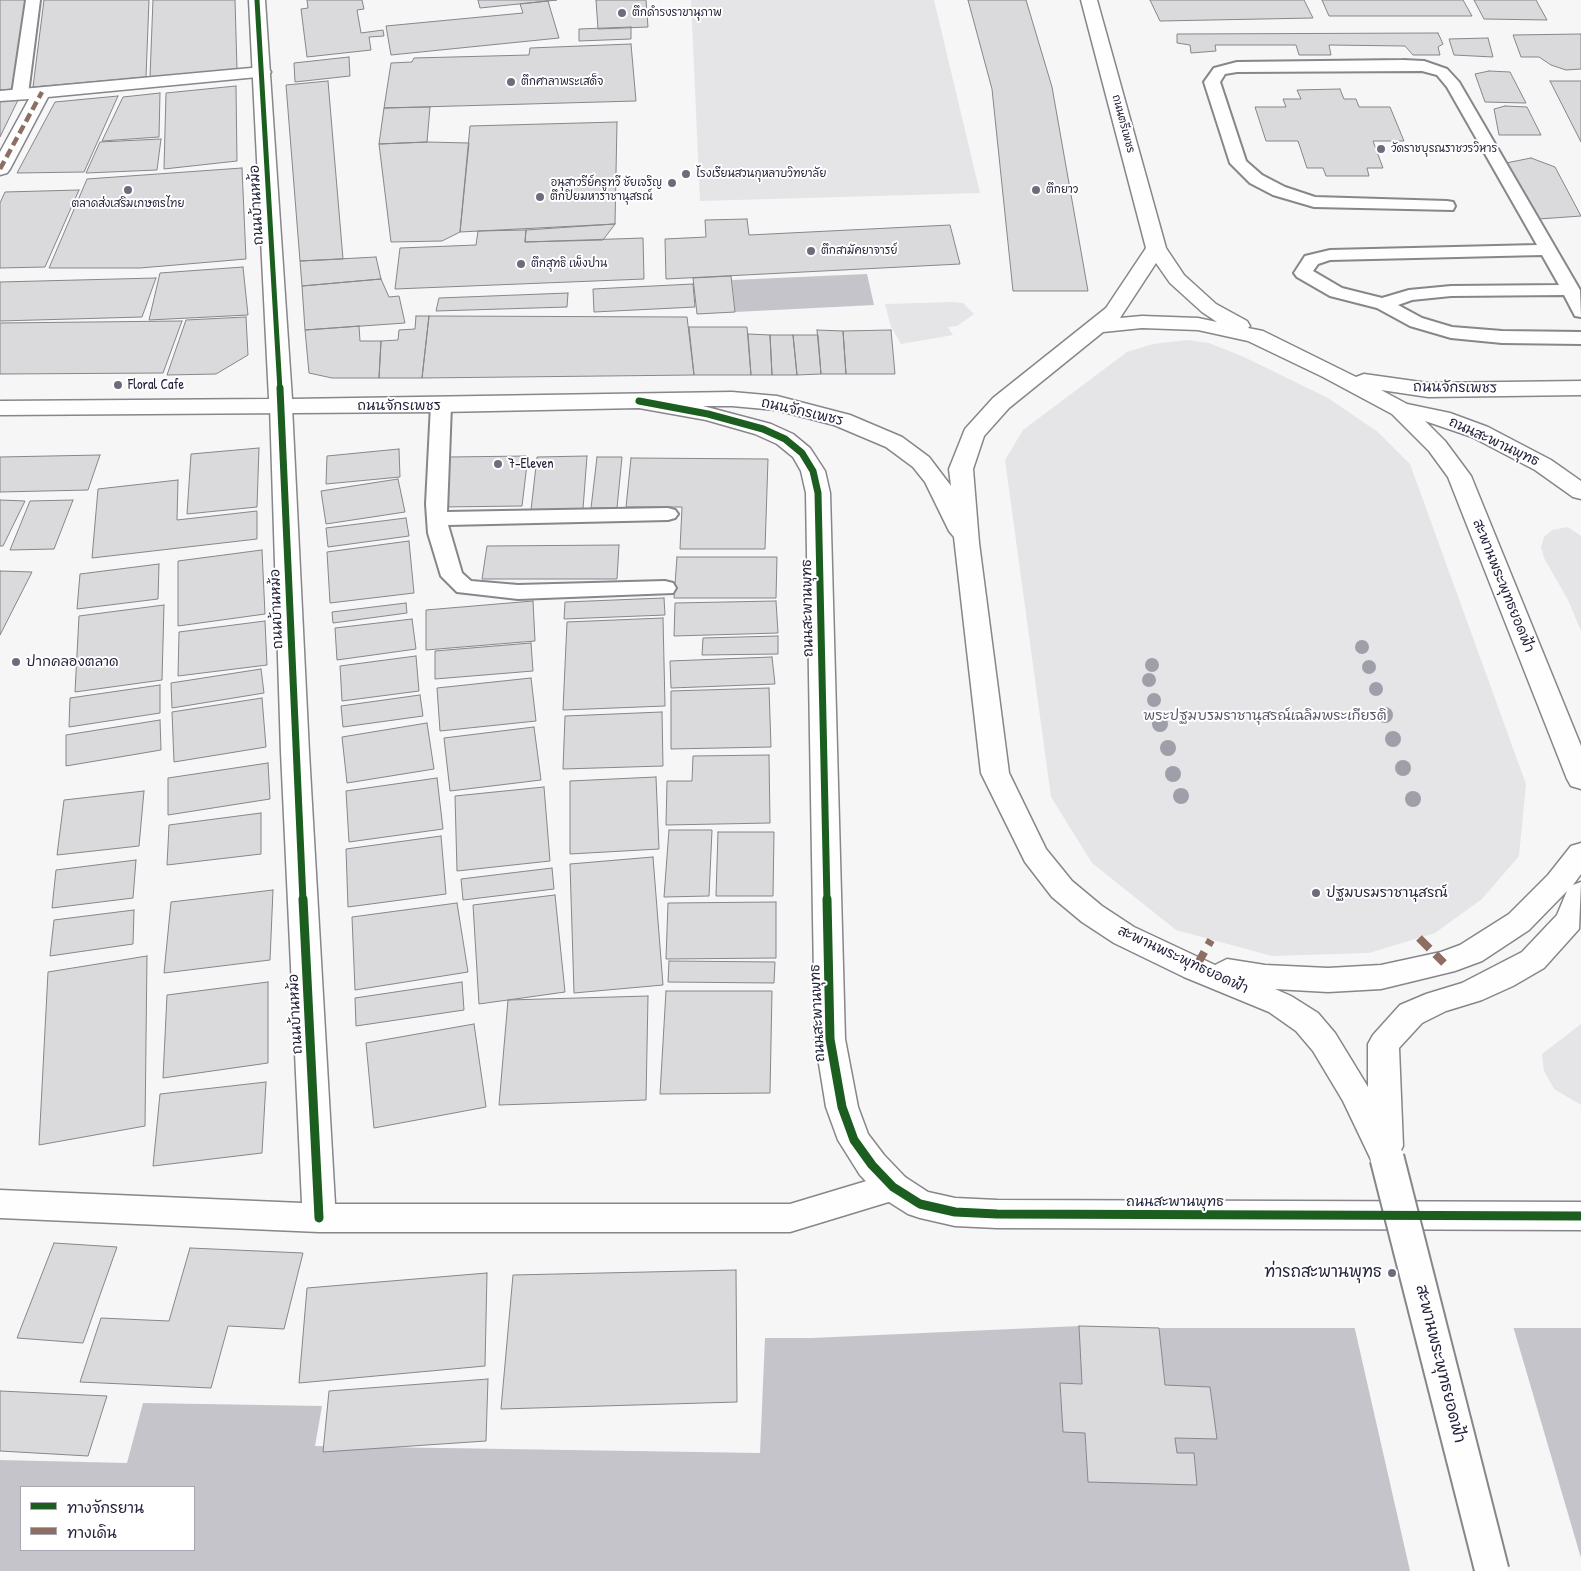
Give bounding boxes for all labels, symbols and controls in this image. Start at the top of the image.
place label: ตึกดำรงราขานุภาพ [632,6,722,20]
marker: ตึกดำรงราขานุภาพ [616,7,628,19]
place label: ตึกศาลาพระเสด็จ [521,75,603,89]
marker: ตึกศาลาพระเสด็จ [505,76,517,88]
street label: ถนนตรีเพชร [1109,93,1137,155]
place label: วัดราชบุรณราชวรวิหาร [1391,142,1497,156]
marker: วัดราชบุรณราชวรวิหาร [1375,143,1387,155]
street label: ถนนบ้านหม้อ [247,164,267,246]
place label: โรงเรียนสวนกุหลาบวิทยาลัย [696,167,826,181]
marker: โรงเรียนสวนกุหลาบวิทยาลัย [680,168,692,180]
place label: อนุสาวรีย์ครูทวี ชัยเจริญ [551,176,662,190]
marker: อนุสาวรีย์ครูทวี ชัยเจริญ [666,177,678,189]
place label: ตึกยาว [1046,183,1078,197]
marker: ตลาดส่งเสริมเกษตรไทย [122,184,134,196]
marker: ตึกยาว [1030,184,1042,196]
place label: ตึกปิยมหาราชานุสรณ์ [550,190,653,204]
marker: ตึกปิยมหาราชานุสรณ์ [534,191,546,203]
place label: ตลาดส่งเสริมเกษตรไทย [71,197,185,211]
place label: ตึกสามัคยาจารย์ [821,244,898,258]
marker: ตึกสามัคยาจารย์ [805,245,817,257]
place label: ตึกสุทธิ เพ็งปาน [531,257,607,271]
marker: ตึกสุทธิ เพ็งปาน [515,258,527,270]
place label: Floral Cafe [128,377,184,393]
marker: Floral Cafe [112,379,124,391]
street label: ถนนจักรเพชร [1413,379,1497,397]
street label: ถนนจักรเพชร [759,394,845,430]
street label: ถนนจักรเพชร [357,398,441,414]
street label: ถนนสะพานพุทธ [1446,414,1542,470]
place label: 7-Eleven [508,456,554,472]
marker: 7-Eleven [492,458,504,470]
street label: สะพานพระพุทธยอดฟ้า [1469,517,1537,655]
street label: ถนนสะพานพุทธ [799,559,817,657]
street label: ถนนบ้านหม้อ [267,569,287,649]
place label: ปากคลองตลาด [26,654,119,670]
marker: ปากคลองตลาด [10,656,22,668]
park label: พระปฐมบรมราชานุสรณ์เฉลิมพระเกียรติ [1143,708,1387,724]
place label: ปฐมบรมราชานุสรณ์ [1326,885,1448,901]
marker: ปฐมบรมราชานุสรณ์ [1310,887,1322,899]
street label: สะพานพระพุทธยอดฟ้า [1115,922,1251,998]
street label: ถนนสะพานพุทธ [807,964,829,1062]
street label: ถนนบ้านหม้อ [286,973,306,1055]
street label: ถนนสะพานพุทธ [1126,1194,1224,1210]
place label: ท่ารถสะพานพุทธ [1264,1263,1382,1283]
marker: ท่ารถสะพานพุทธ [1386,1267,1398,1279]
street label: สะพานพระพุทธยอดฟ้า [1411,1283,1469,1445]
legend [20,1486,195,1551]
text: ทางจักรยาน [67,1497,144,1518]
text: ทางเดิน [67,1522,117,1543]

